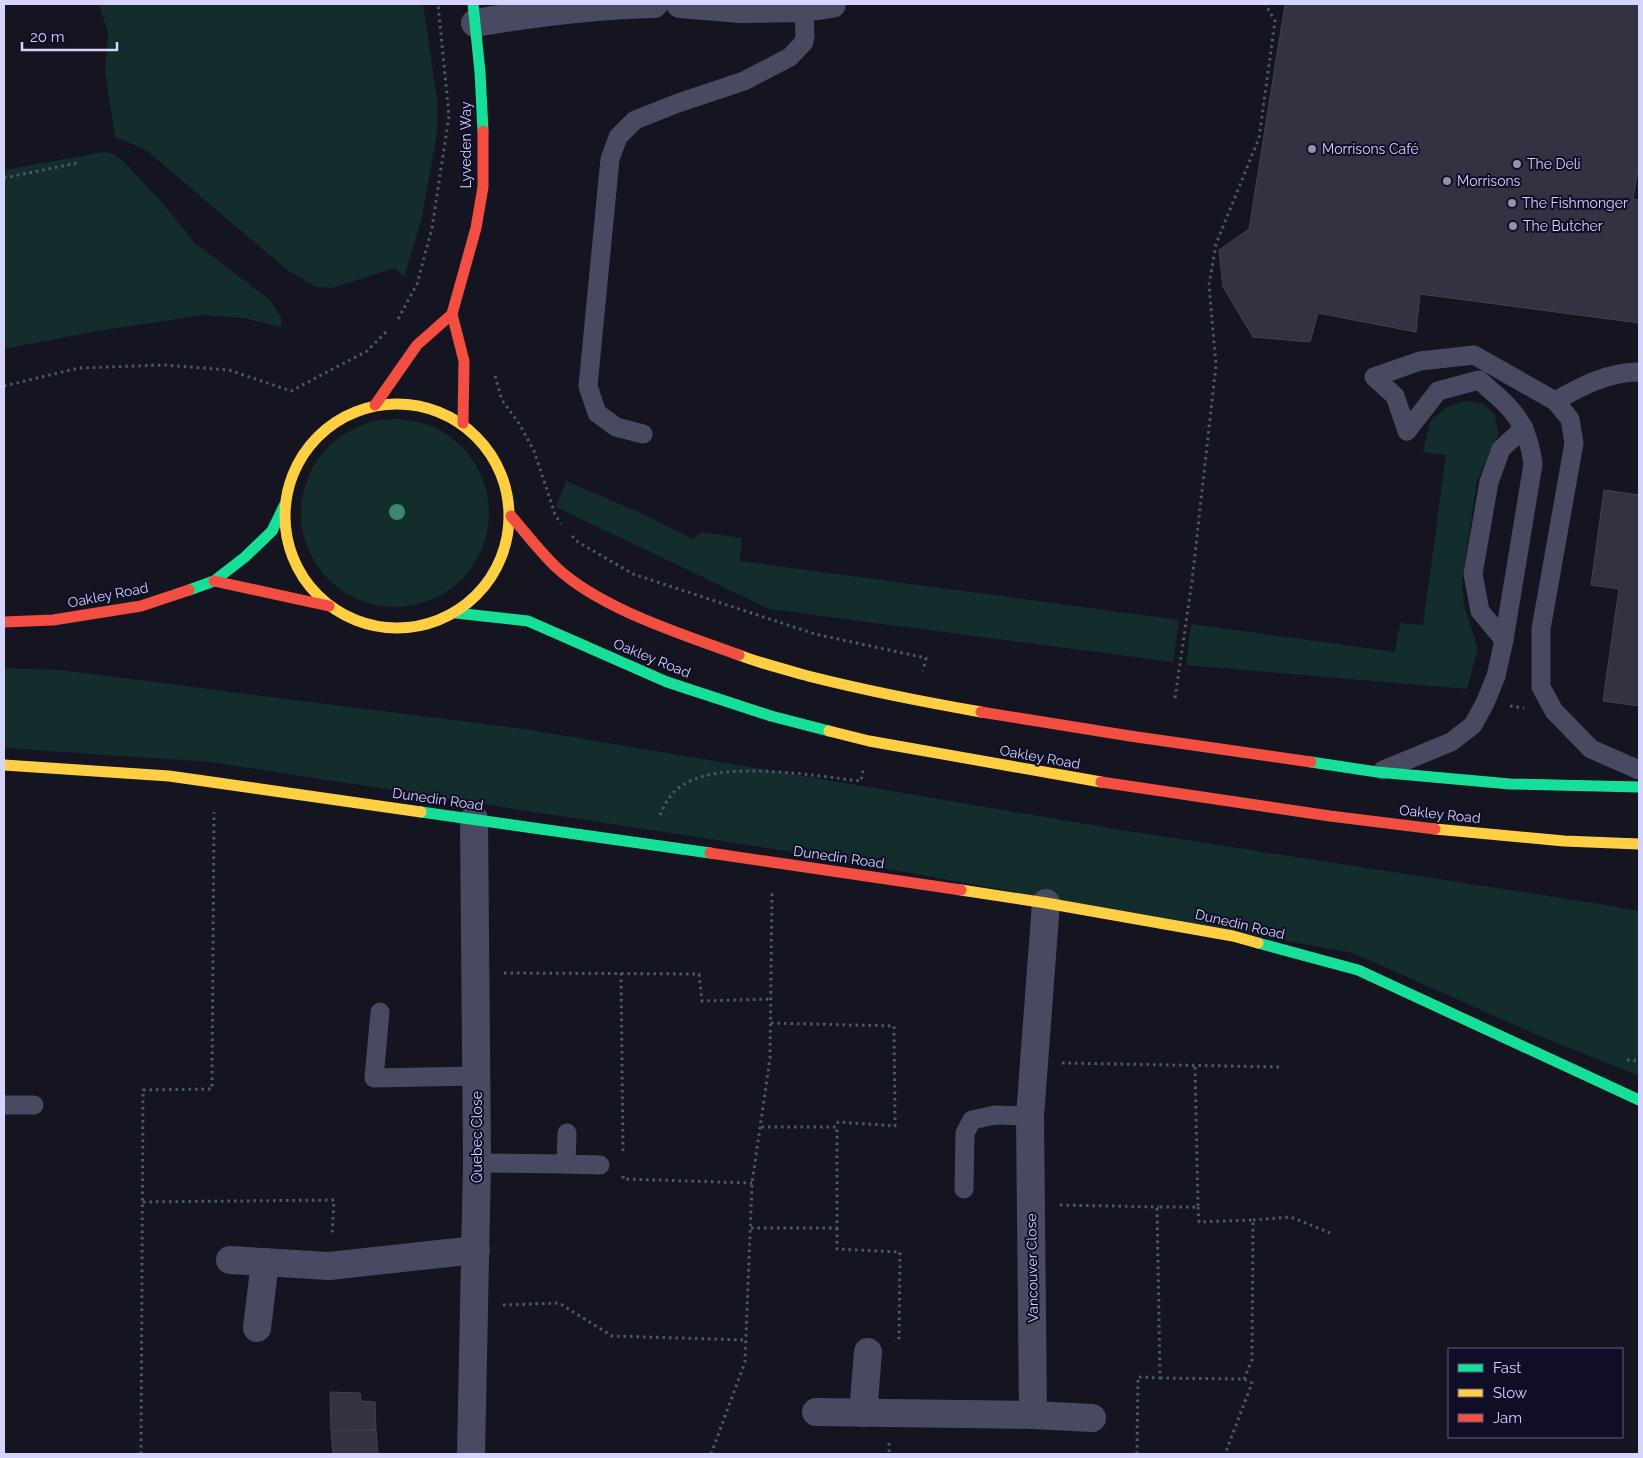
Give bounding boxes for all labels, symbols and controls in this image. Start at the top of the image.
scale bar [22,20,118,52]
text: 20 m [30,28,65,46]
street label: Lyveden Way [458,101,474,189]
place label: Morrisons Café [1322,141,1419,157]
marker: Morrisons Café [1306,143,1318,155]
place label: The Deli [1527,156,1581,172]
marker: The Deli [1511,158,1523,170]
place label: Morrisons [1457,173,1521,189]
marker: Morrisons [1441,175,1453,187]
place label: The Fishmonger [1522,195,1628,211]
marker: The Fishmonger [1506,197,1518,209]
place label: The Butcher [1523,218,1603,234]
marker: The Butcher [1507,220,1519,232]
street label: Oakley Road [66,579,150,611]
street label: Oakley Road [611,635,693,681]
street label: Oakley Road [998,742,1082,772]
street label: Dunedin Road [391,785,485,813]
street label: Oakley Road [1399,802,1481,826]
street label: Dunedin Road [792,843,886,871]
street label: Dunedin Road [1193,906,1287,942]
street label: Quebec Close [469,1091,485,1183]
street label: Vancouver Close [1023,1213,1041,1323]
legend [1448,1348,1623,1438]
text: Fast [1493,1359,1521,1377]
text: Slow [1493,1384,1527,1402]
text: Jam [1493,1409,1522,1427]

